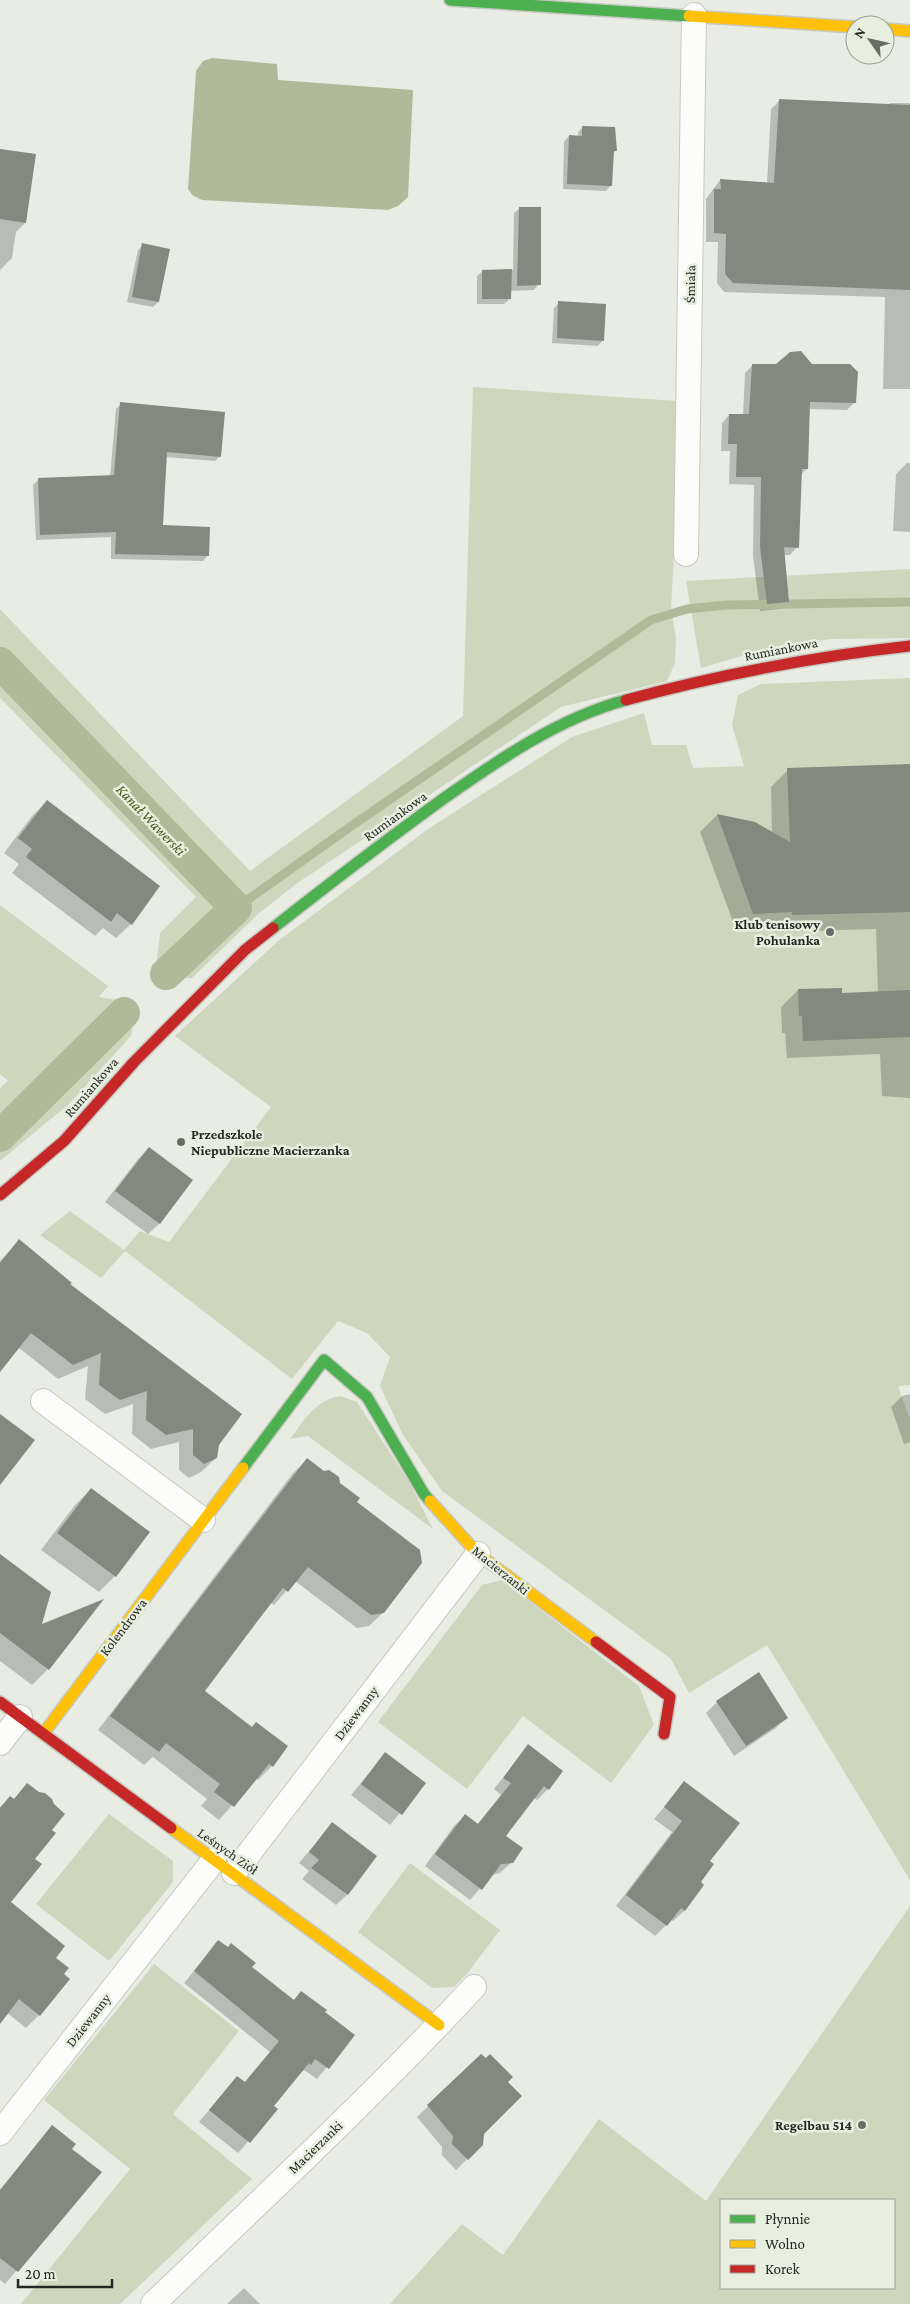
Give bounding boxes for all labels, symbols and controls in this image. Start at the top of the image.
north arrow [845,15,895,65]
text: N [850,24,869,41]
street label: Śmiała [682,264,698,303]
street label: Rumiankowa [743,634,819,664]
water label: Kanał Wawerski [113,781,190,859]
street label: Rumiankowa [360,787,430,844]
place label: Klub tenisowy Pohulanka [734,916,820,948]
marker: Klub tenisowy Pohulanka [824,926,836,938]
street label: Rumiankowa [61,1053,122,1120]
place label: Przedszkole Niepubliczne Macierzanka [191,1126,350,1158]
marker: Przedszkole Niepubliczne Macierzanka [175,1136,187,1148]
street label: Macierzanki [469,1542,533,1598]
street label: Kolendrowa [96,1595,150,1659]
street label: Dziewanny [331,1683,382,1743]
street label: Leśnych Ziół [195,1824,261,1878]
street label: Dziewanny [62,1990,114,2050]
street label: Macierzanki [285,2117,346,2177]
place label: Regelbau 514 [775,2117,852,2133]
marker: Regelbau 514 [856,2119,868,2131]
legend [720,2199,895,2289]
text: Płynnie [765,2211,811,2228]
text: Wolno [765,2236,805,2252]
scale bar [18,2256,111,2288]
text: Korek [765,2261,800,2277]
text: 20 m [25,2266,56,2282]

